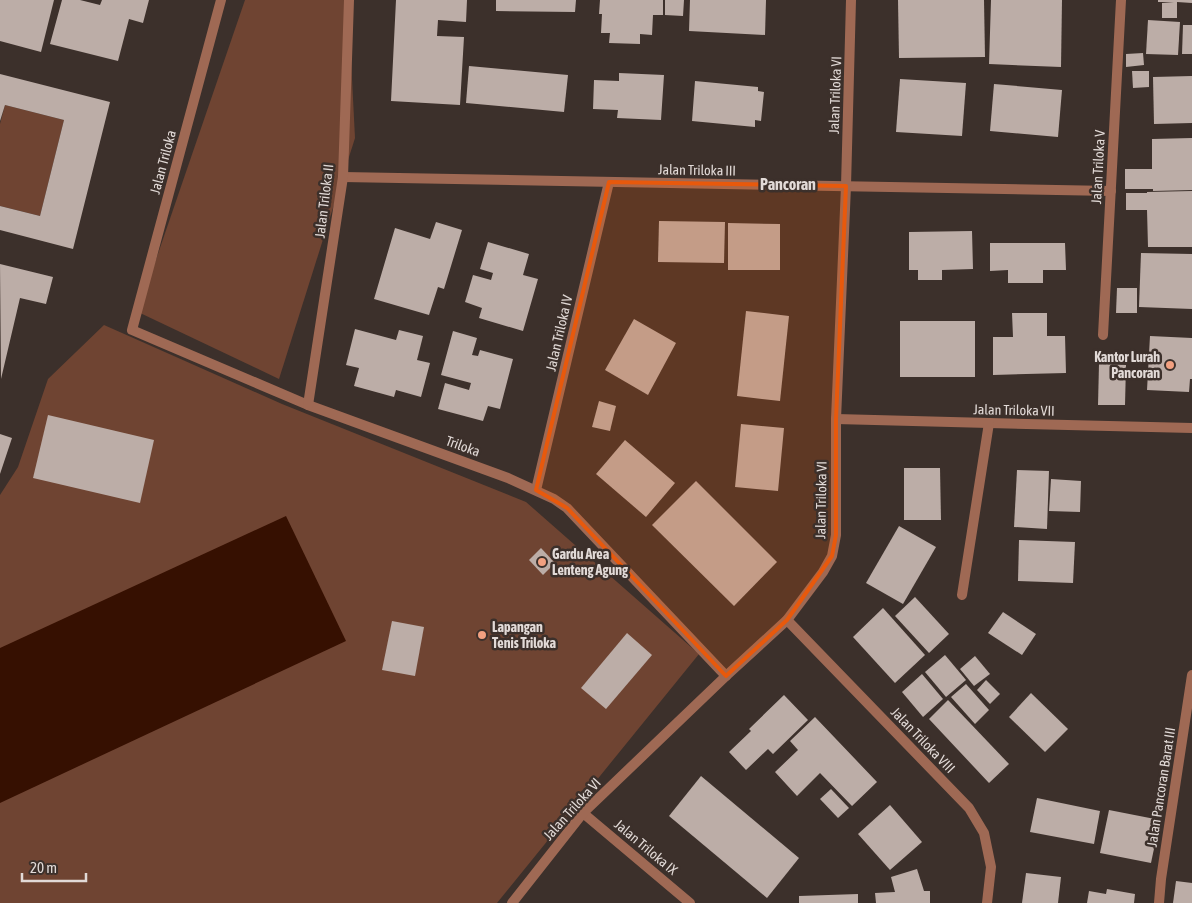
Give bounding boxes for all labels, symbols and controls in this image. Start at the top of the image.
street label: Jalan Triloka VI [826,56,844,134]
street label: Jalan Triloka [147,128,179,196]
street label: Jalan Triloka V [1088,129,1108,204]
street label: Jalan Triloka III [658,161,736,179]
street label: Jalan Triloka II [312,163,336,239]
district label: Pancoran [760,175,816,193]
street label: Jalan Triloka IV [542,293,576,373]
place label: Kantor Lurah Pancoran [1094,349,1160,381]
marker: Kantor Lurah Pancoran [1164,359,1176,371]
street label: Jalan Triloka VII [973,401,1055,419]
street label: Triloka [444,432,482,460]
street label: Jalan Triloka VI [812,461,830,539]
place label: Gardu Area Lenteng Agung [552,546,629,578]
marker: Gardu Area Lenteng Agung [536,556,548,568]
place label: Lapangan Tenis Triloka [492,619,556,651]
marker: Lapangan Tenis Triloka [476,629,488,641]
street label: Jalan Triloka VIII [888,704,958,776]
street label: Jalan Pancoran Barat III [1144,726,1178,848]
street label: Jalan Triloka VI [540,775,604,843]
street label: Jalan Triloka IX [611,816,681,878]
scale bar [22,850,86,882]
text: 20 m [30,859,57,876]

